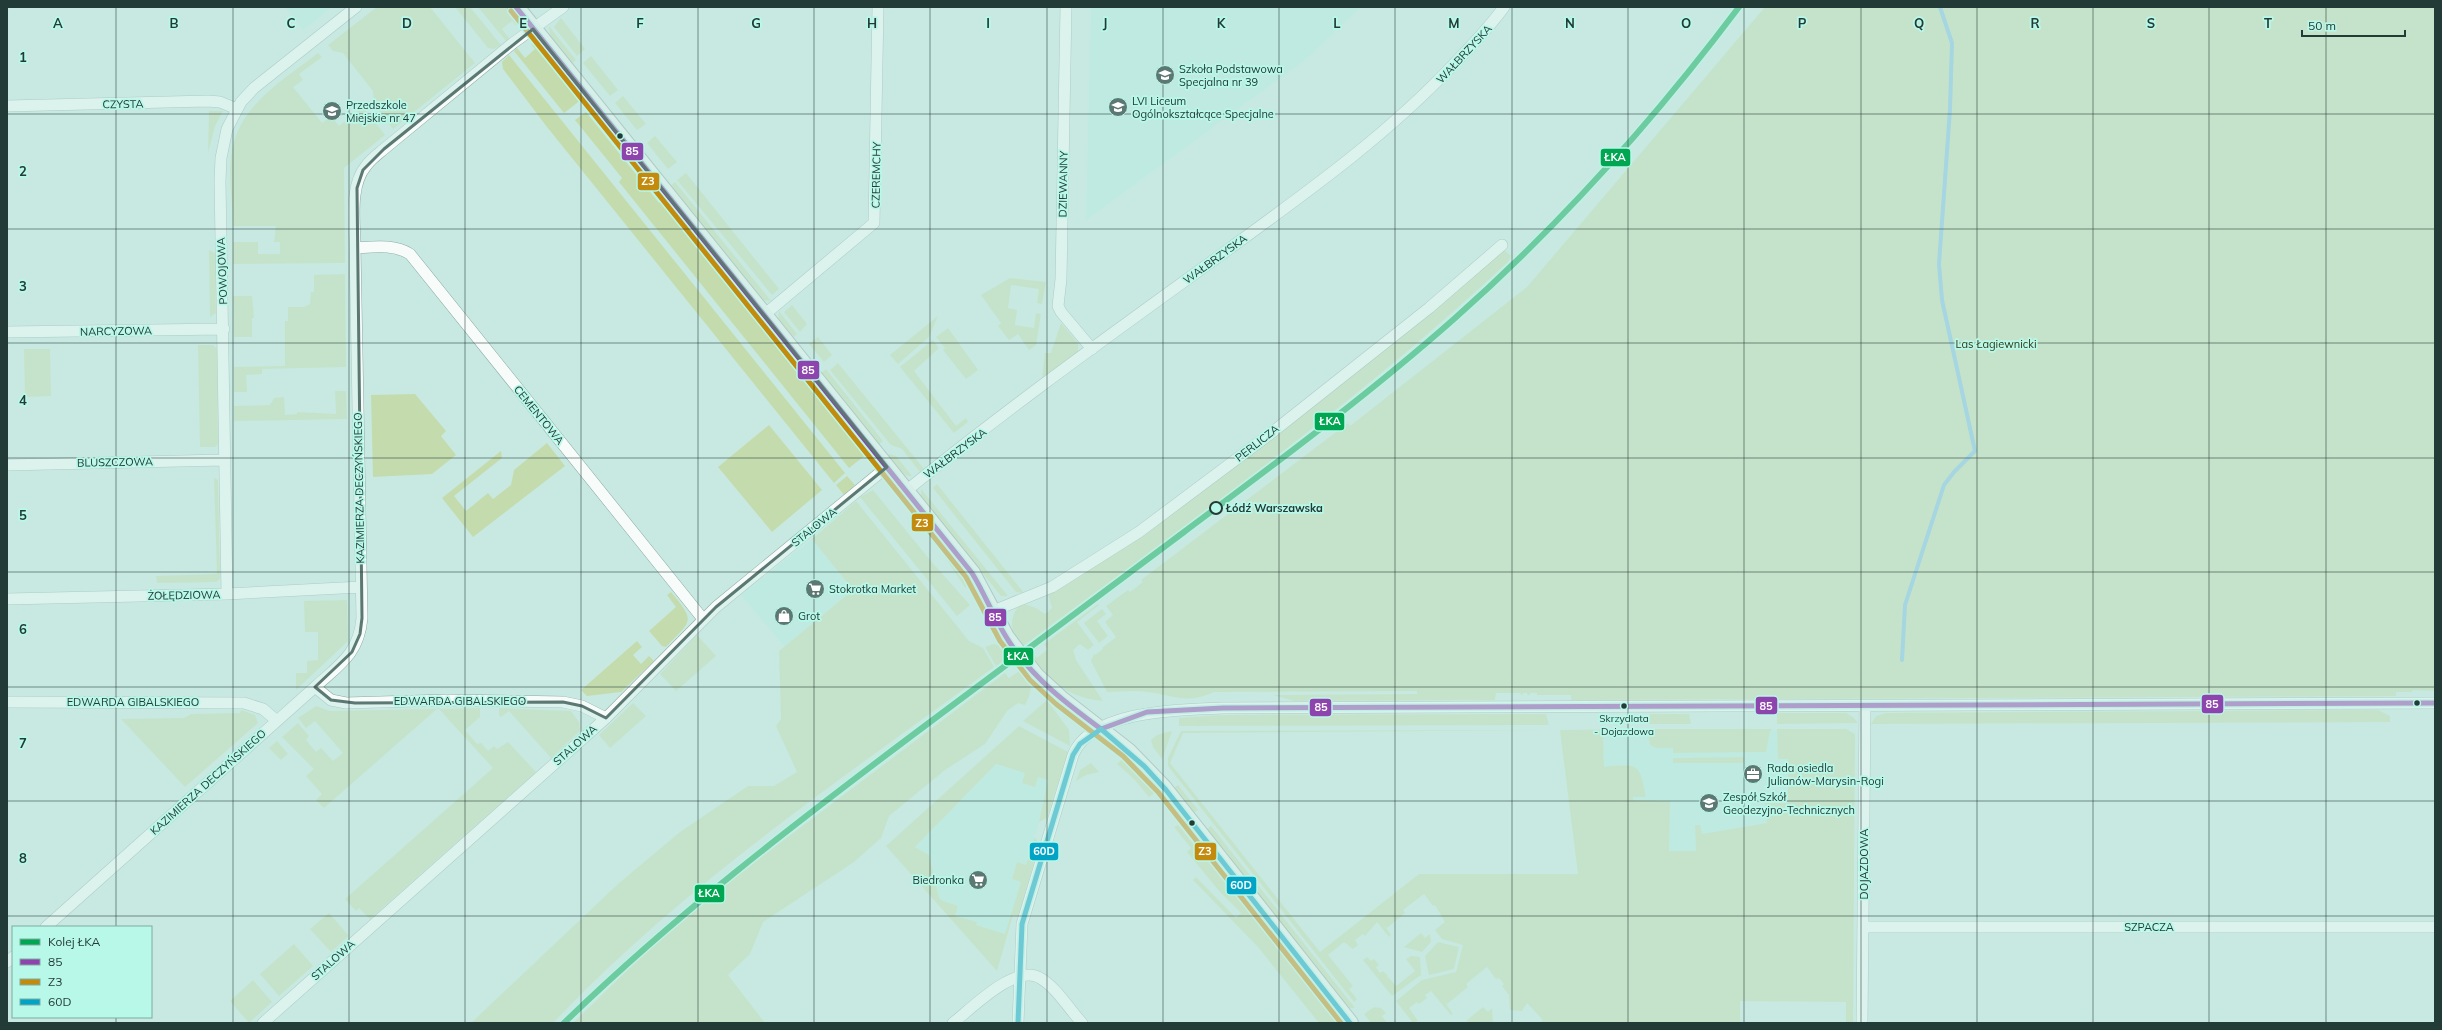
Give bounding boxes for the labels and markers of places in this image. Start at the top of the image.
place label: Szkoła Podstawowa Specjalna nr 39 [1179,62,1283,89]
school or university icon: Szkoła Podstawowa Specjalna nr 39 [1154,64,1176,86]
place label: LVI Liceum Ogólnokształcące Specjalne [1132,94,1274,121]
school or university icon: LVI Liceum Ogólnokształcące Specjalne [1107,96,1129,118]
place label: Przedszkole Miejskie nr 47 [346,98,416,125]
school or university icon: Przedszkole Miejskie nr 47 [321,100,343,122]
unlabelled marker [615,131,625,141]
marker: Łódź Warszawska [1209,501,1223,515]
place label: Łódź Warszawska [1225,501,1323,515]
supermarket icon: Stokrotka Market [804,578,826,600]
place label: Stokrotka Market [829,582,916,596]
shop icon: Grot [773,605,795,627]
place label: Grot [798,609,820,623]
unlabelled marker [2412,698,2422,708]
marker: Skrzydlata - Dojazdowa [1619,701,1629,711]
place label: Skrzydlata - Dojazdowa [1594,712,1654,738]
place label: Rada osiedla Julianów-Marysin-Rogi [1767,761,1884,788]
office icon: Rada osiedla Julianów-Marysin-Rogi [1742,763,1764,785]
place label: Zespół Szkół Geodezyjno-Technicznych [1723,790,1855,817]
school or university icon: Zespół Szkół Geodezyjno-Technicznych [1698,792,1720,814]
unlabelled marker [1187,818,1197,828]
supermarket icon: Biedronka [967,869,989,891]
place label: Biedronka [912,873,964,887]

